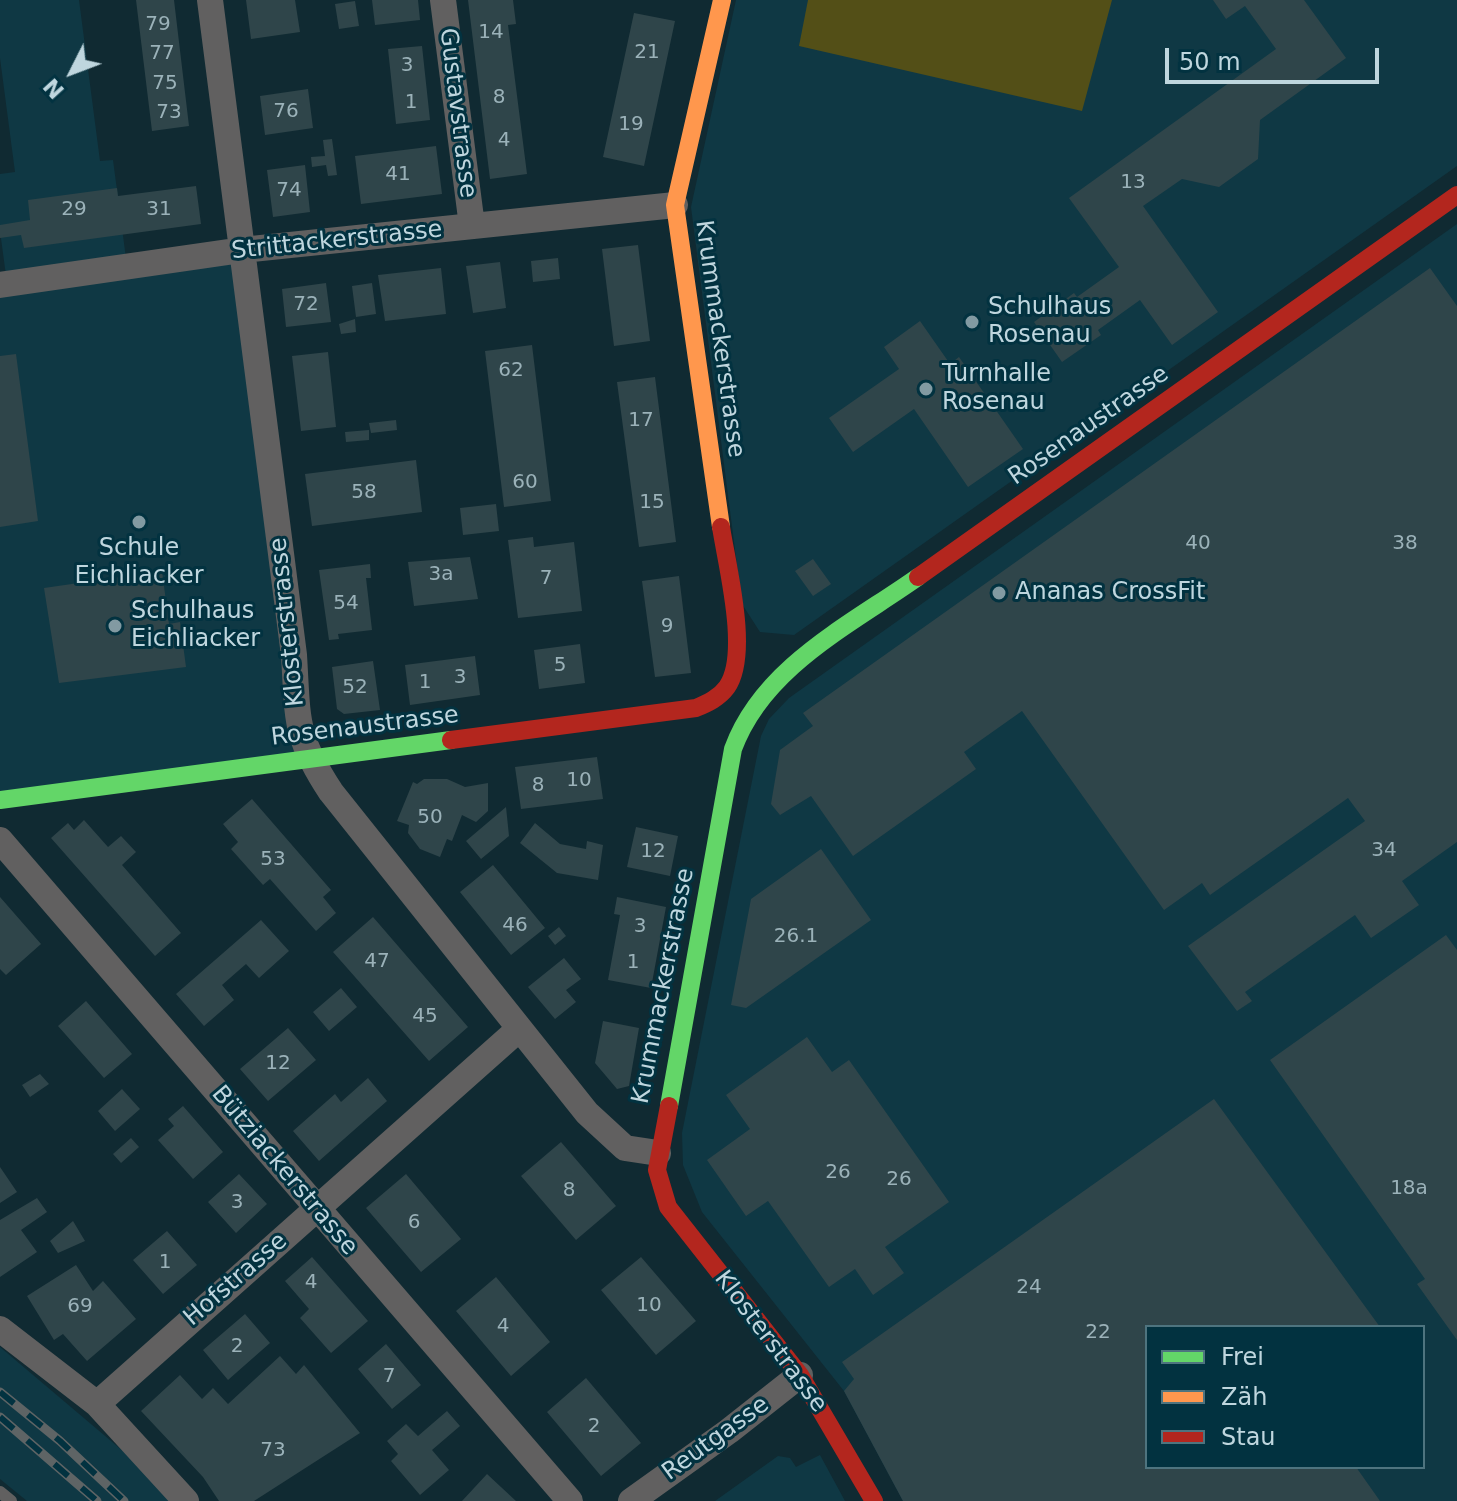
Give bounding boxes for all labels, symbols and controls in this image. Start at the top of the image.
house number: 79 [145,13,171,37]
house number: 14 [478,21,504,45]
street label: Gustavstrasse [432,26,482,200]
north arrow [32,32,112,112]
scale bar [1169,32,1383,82]
house number: 21 [634,41,660,65]
house number: 77 [149,42,175,66]
text: 50 m [1179,48,1241,76]
house number: 3 [401,54,413,78]
house number: 75 [152,72,178,96]
text: N [38,73,69,104]
house number: 8 [493,86,505,110]
house number: 1 [405,91,417,115]
house number: 76 [273,100,299,124]
house number: 73 [156,101,182,125]
house number: 19 [618,113,644,137]
house number: 4 [498,129,510,153]
house number: 41 [385,163,411,187]
house number: 13 [1120,171,1146,195]
house number: 74 [276,179,302,203]
house number: 29 [61,198,87,222]
house number: 31 [146,198,172,222]
street label: Strittackerstrasse [230,216,444,266]
street label: Krummackerstrasse [688,218,750,460]
house number: 72 [293,293,319,317]
place label: Schulhaus Rosenau [988,294,1111,350]
marker: Schulhaus Rosenau [963,313,981,331]
house number: 62 [498,359,524,383]
street label: Rosenaustrasse [1003,360,1175,492]
place label: Turnhalle Rosenau [942,361,1051,417]
marker: Turnhalle Rosenau [917,380,935,398]
house number: 17 [628,409,654,433]
house number: 60 [512,471,538,495]
house number: 58 [351,481,377,505]
house number: 15 [639,491,665,515]
marker: Schule Eichliacker [130,513,148,531]
house number: 40 [1185,532,1211,556]
house number: 38 [1392,532,1418,556]
place label: Schule Eichliacker [74,535,204,591]
street label: Klosterstrasse [265,536,311,708]
house number: 3a [429,563,453,587]
house number: 7 [540,567,552,591]
place label: Ananas CrossFit [1015,579,1205,607]
marker: Ananas CrossFit [990,584,1008,602]
house number: 54 [333,592,359,616]
place label: Schulhaus Eichliacker [131,598,260,654]
house number: 9 [661,615,673,639]
marker: Schulhaus Eichliacker [106,617,124,635]
house number: 5 [554,654,566,678]
house number: 3 [454,666,466,690]
house number: 1 [419,671,431,695]
house number: 52 [342,676,368,700]
street label: Rosenaustrasse [269,701,461,753]
house number: 10 [566,769,592,793]
house number: 8 [532,774,544,798]
house number: 50 [417,806,443,830]
house number: 34 [1371,839,1397,863]
house number: 12 [640,840,666,864]
house number: 53 [260,848,286,872]
street label: Krummackerstrasse [627,866,701,1106]
house number: 46 [502,914,528,938]
house number: 3 [634,915,646,939]
house number: 26.1 [774,925,818,949]
house number: 47 [364,950,390,974]
house number: 1 [627,951,639,975]
house number: 45 [412,1005,438,1029]
house number: 12 [265,1052,291,1076]
street label: Bütziackerstrasse [205,1080,363,1262]
house number: 26 [825,1161,851,1185]
house number: 26 [886,1168,912,1192]
house number: 18a [1390,1177,1428,1201]
house number: 8 [563,1179,575,1203]
house number: 3 [231,1191,243,1215]
house number: 6 [408,1211,420,1235]
street label: Hofstrasse [178,1227,294,1333]
house number: 1 [159,1251,171,1275]
street label: Klosterstrasse [707,1265,833,1419]
house number: 4 [305,1271,317,1295]
house number: 24 [1016,1276,1042,1300]
house number: 10 [636,1294,662,1318]
house number: 69 [67,1295,93,1319]
house number: 4 [497,1315,509,1339]
house number: 22 [1085,1321,1111,1345]
legend [1145,1325,1425,1469]
house number: 2 [231,1335,243,1359]
text: Frei [1221,1343,1264,1371]
house number: 7 [383,1365,395,1389]
text: Zäh [1221,1383,1267,1411]
street label: Reutgasse [657,1391,775,1487]
house number: 2 [588,1415,600,1439]
text: Stau [1221,1423,1276,1451]
house number: 73 [260,1439,286,1463]

